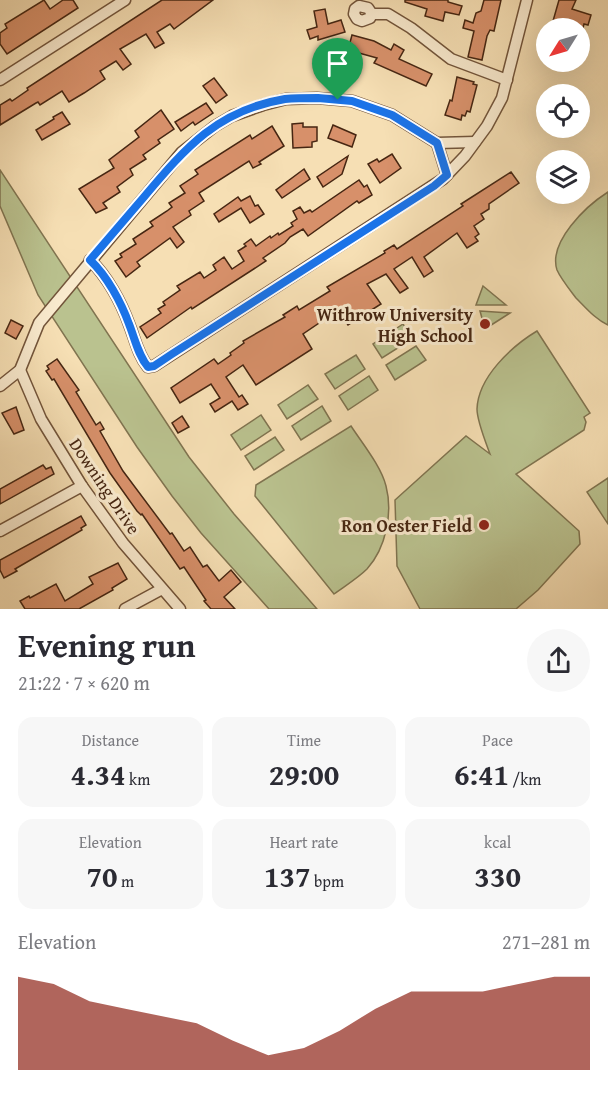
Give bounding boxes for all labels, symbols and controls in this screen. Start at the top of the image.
north arrow [536,18,590,72]
map controls [536,18,590,204]
pin [312,38,363,100]
icon: arrive [321,47,354,80]
button: locate [536,84,590,138]
button: layers [536,150,590,204]
place label: Withrow University High School [317,301,474,349]
marker: Withrow University High School [478,317,492,331]
street label: Downing Drive [63,432,147,540]
place label: Ron Oester Field [341,512,473,539]
marker: Ron Oester Field [477,518,491,532]
text: Evening run [18,621,195,669]
button: share [527,629,590,692]
text: 21:22 · 7 × 620 m [18,668,150,697]
text: Distance [82,728,139,752]
text: Time [287,728,321,752]
text: Pace [482,728,513,752]
text: 4.34 [70,752,126,796]
text: 29:00 [269,752,339,796]
text: 6:41 [454,752,509,796]
text: km [126,767,150,791]
text: /km [509,767,541,791]
text: Elevation [79,830,142,854]
text: Heart rate [270,830,338,854]
text: kcal [484,830,511,854]
text: 70 [86,854,118,898]
text: 137 [264,854,311,898]
text: 330 [474,854,521,898]
text: m [118,869,134,893]
text: bpm [311,869,344,893]
text: Elevation [18,927,96,956]
text: 271–281 m [502,927,590,956]

